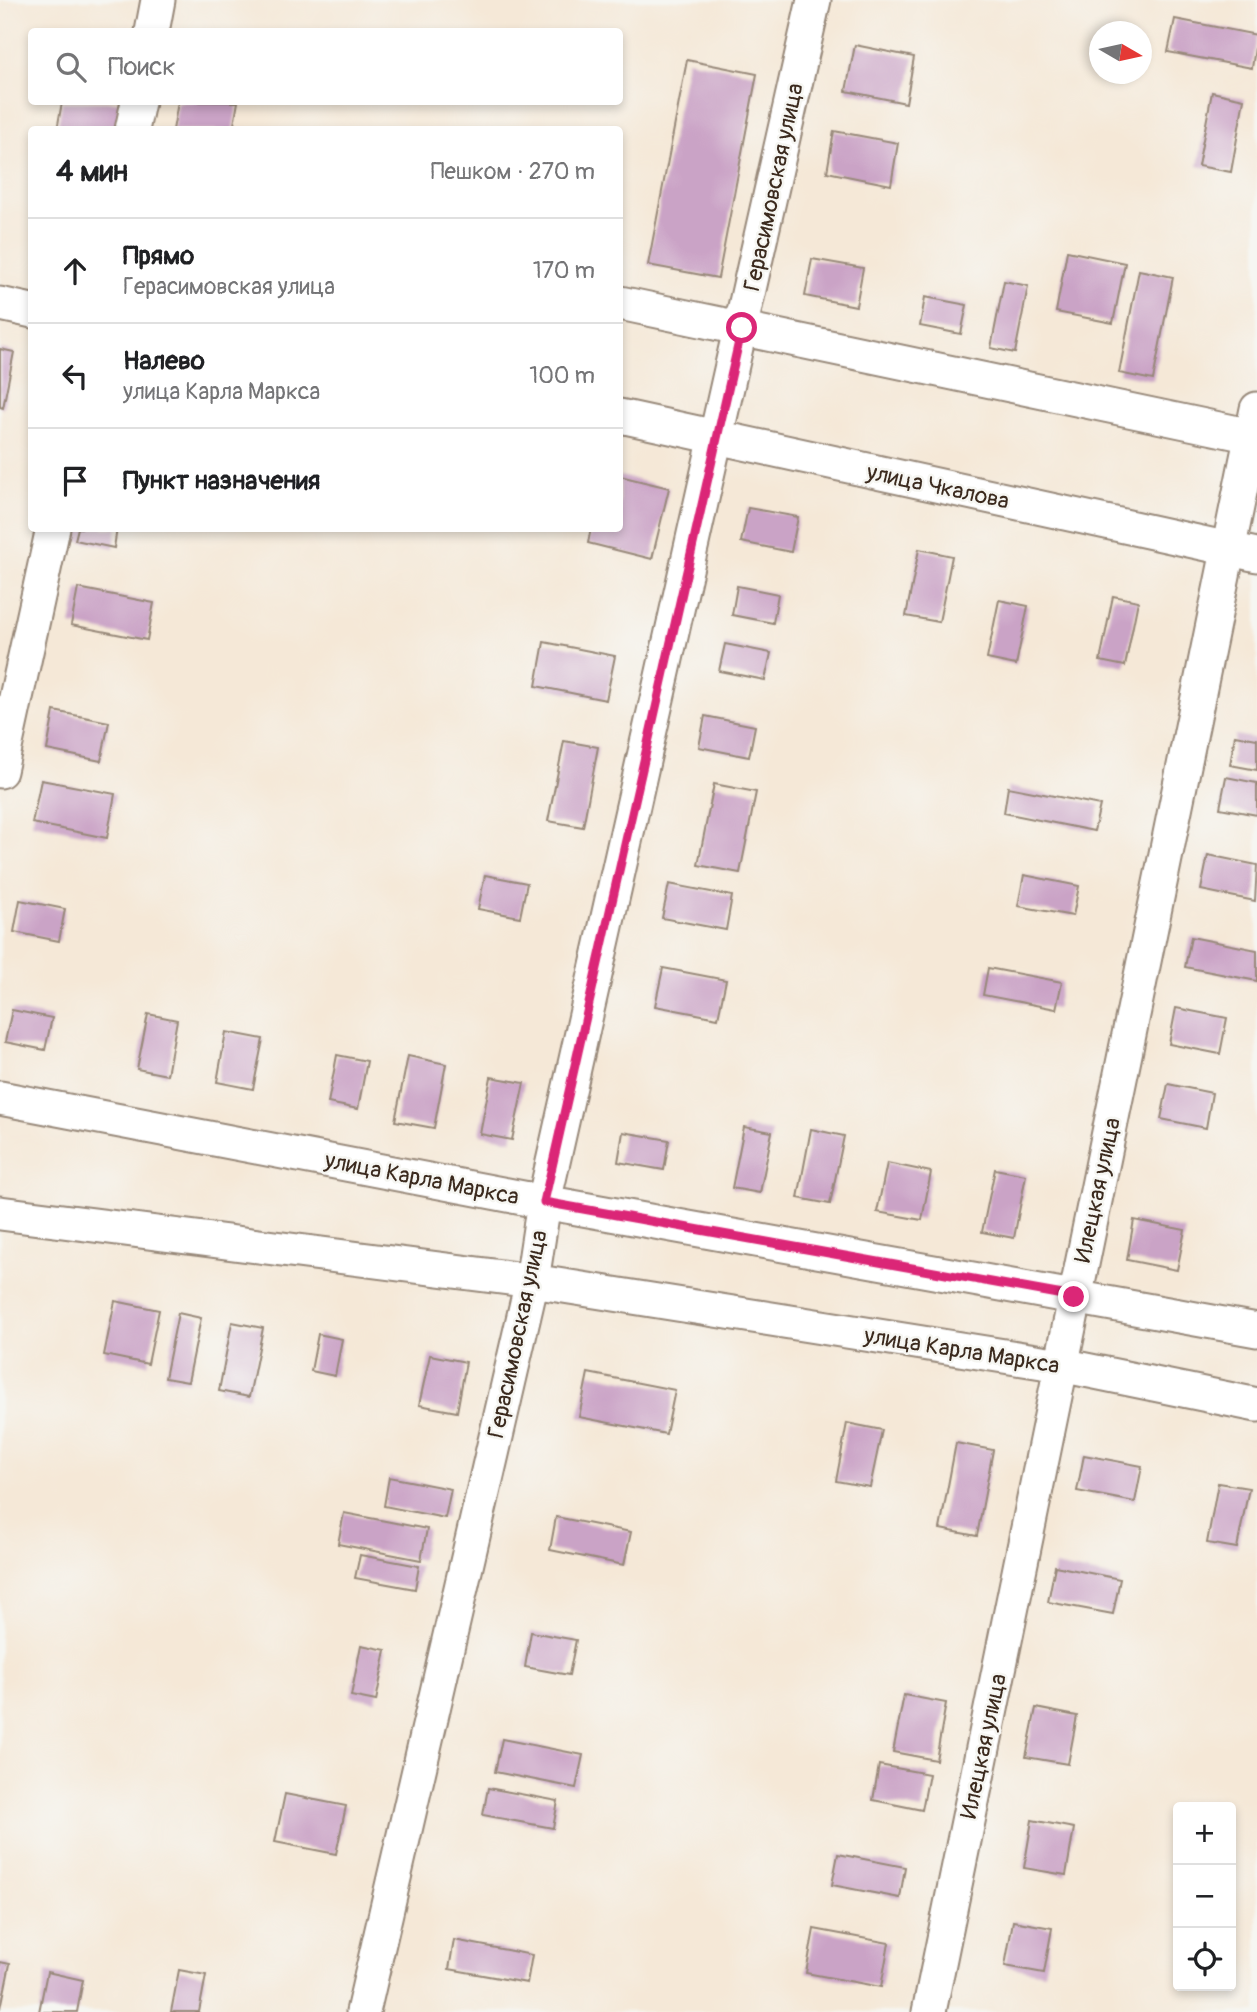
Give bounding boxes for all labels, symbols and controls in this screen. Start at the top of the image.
north arrow [1089,21,1152,84]
search box [28,28,623,105]
icon: search [52,48,90,86]
text: Поиск [108,51,176,83]
street label: Герасимовская улица [737,80,810,294]
text: 4 мин [56,153,128,190]
text: Пешком · 270 m [431,157,595,186]
text: Прямо [123,240,194,272]
icon: ahead [56,252,94,290]
text: 170 m [533,256,595,285]
text: Герасимовская улица [123,272,335,301]
route start [726,312,757,343]
text: Налево [123,345,205,377]
icon: left [56,357,94,395]
text: 100 m [529,361,595,390]
text: улица Карла Маркса [123,377,320,406]
street label: улица Чкалова [863,457,1012,516]
icon: arrive [56,462,94,500]
text: Пункт назначения [123,465,320,497]
street label: Илецкая улица [1068,1115,1127,1265]
street label: улица Карла Маркса [321,1145,521,1212]
street label: Герасимовская улица [481,1227,554,1441]
route end [1058,1281,1089,1312]
street label: улица Карла Маркса [861,1321,1062,1380]
street label: Илецкая улица [954,1671,1013,1821]
map controls [1173,1802,1236,1991]
button: + [1173,1802,1236,1865]
button: − [1173,1865,1236,1928]
button: locate [1173,1928,1236,1991]

